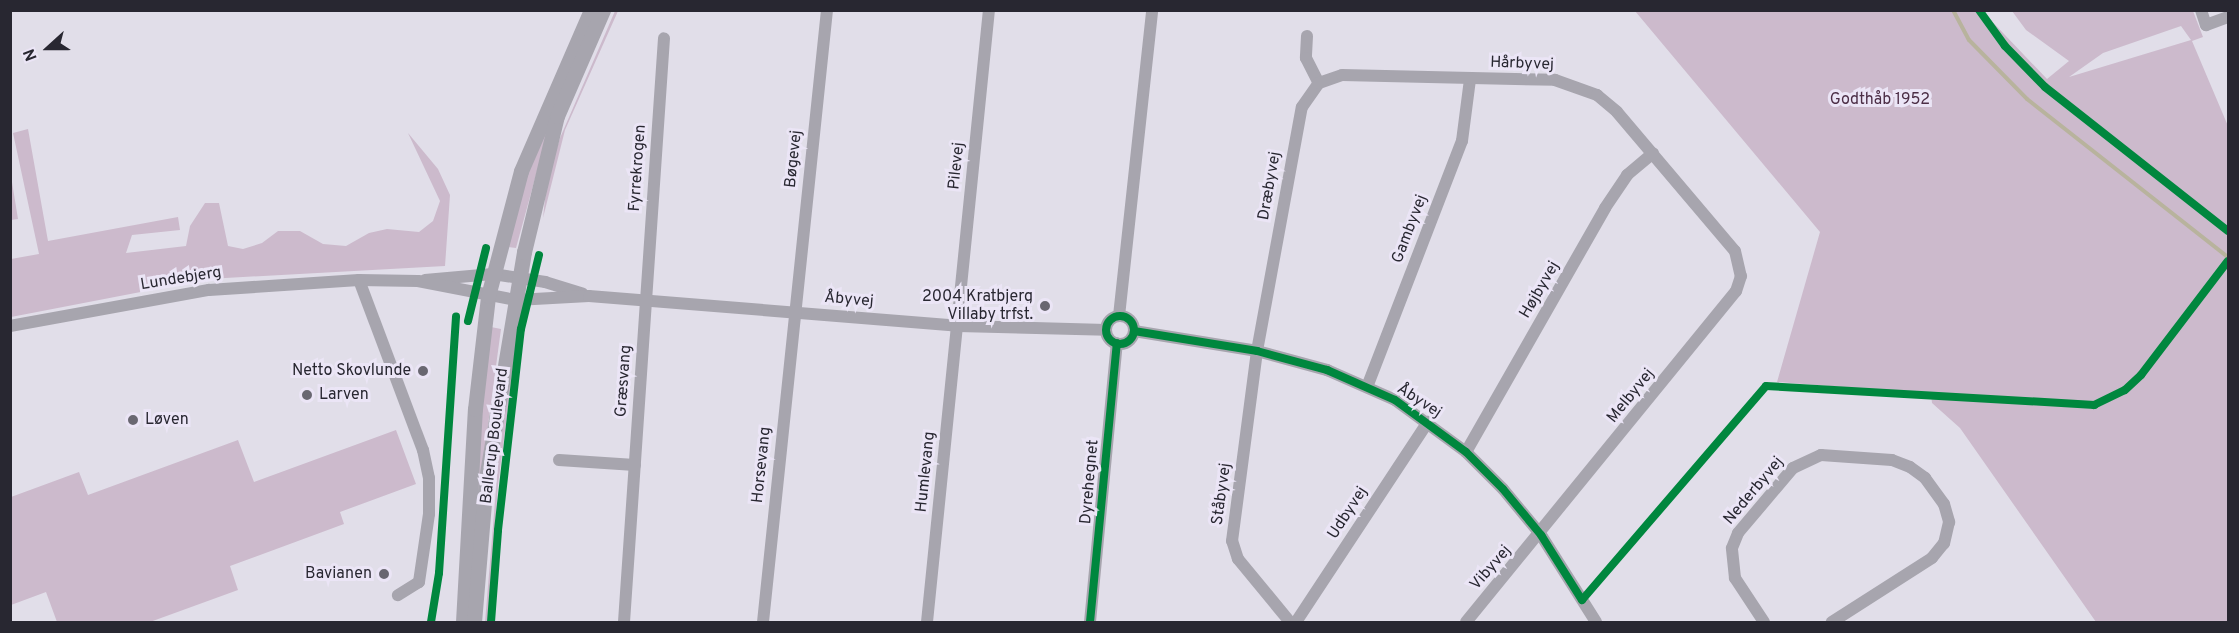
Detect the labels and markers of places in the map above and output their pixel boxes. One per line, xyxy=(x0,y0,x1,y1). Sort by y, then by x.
place label: 2004 Kratbjerg Villaby trfst. xyxy=(922,287,1033,325)
marker: 2004 Kratbjerg Villaby trfst. xyxy=(1038,299,1052,313)
place label: Netto Skovlunde xyxy=(292,361,411,381)
marker: Netto Skovlunde xyxy=(416,364,430,378)
place label: Larven xyxy=(319,385,369,405)
marker: Larven xyxy=(300,388,314,402)
place label: Løven xyxy=(145,410,189,430)
marker: Løven xyxy=(126,413,140,427)
place label: Bavianen xyxy=(305,564,372,584)
marker: Bavianen xyxy=(377,567,391,581)

